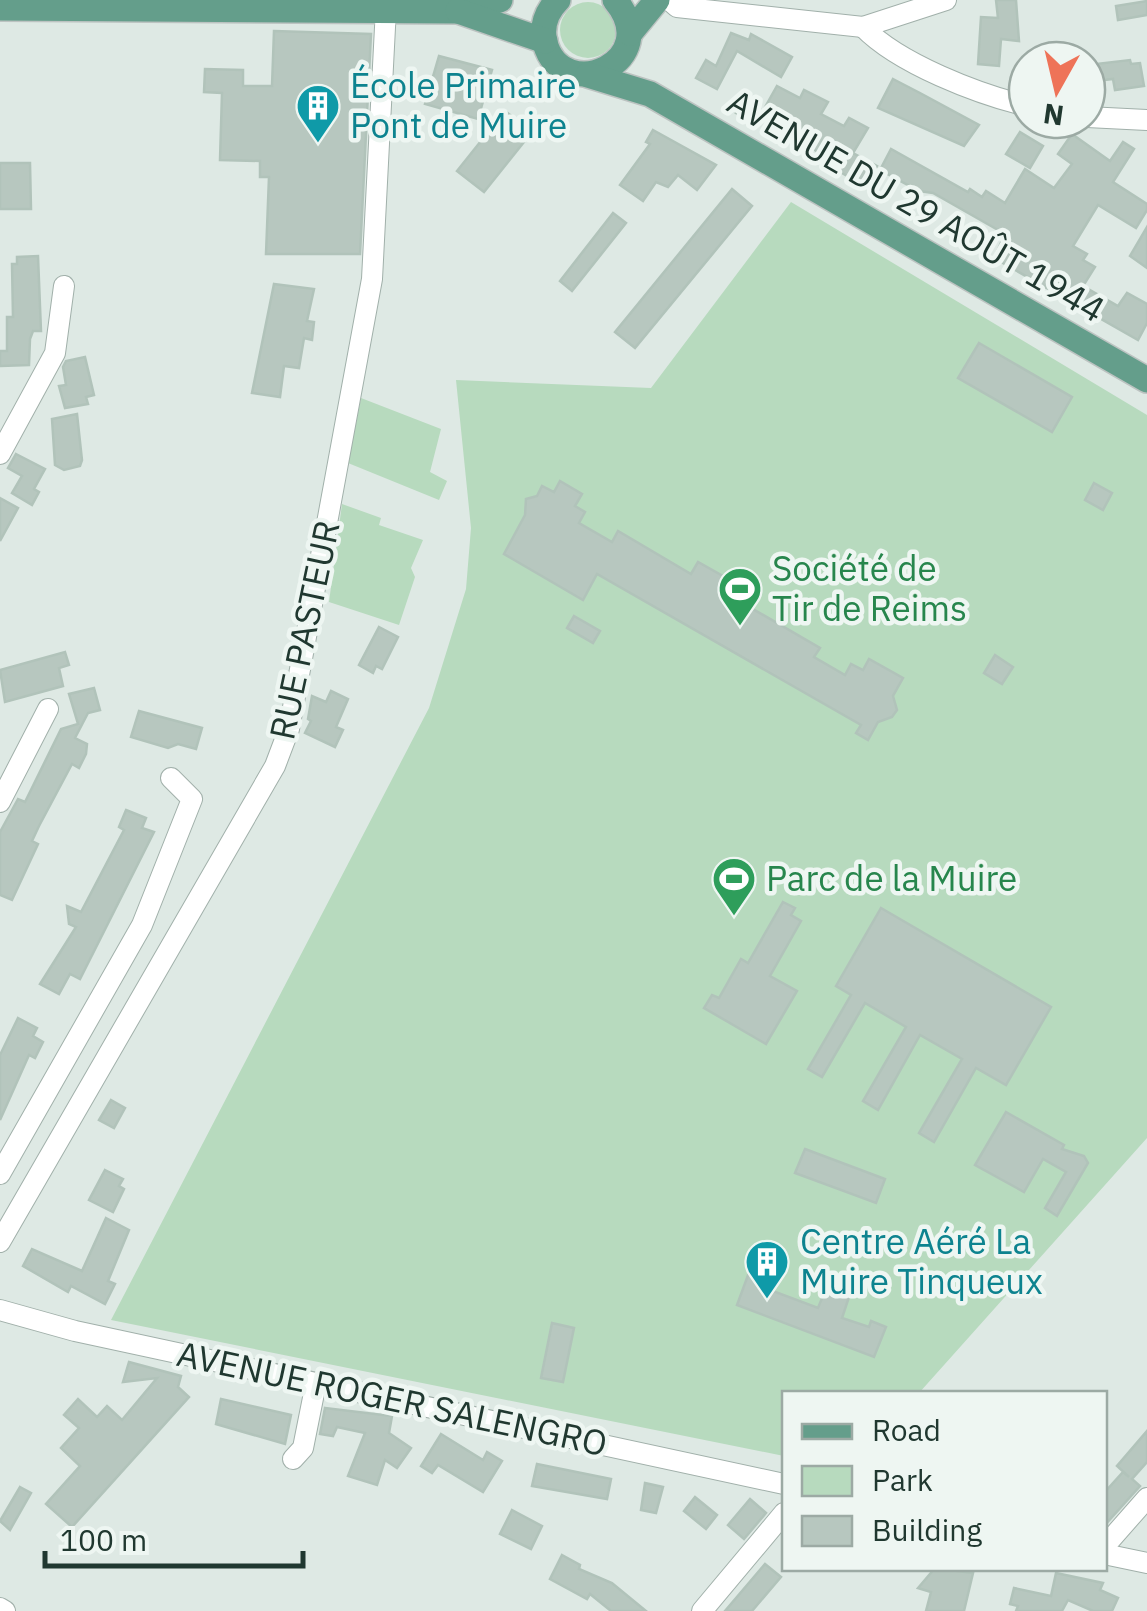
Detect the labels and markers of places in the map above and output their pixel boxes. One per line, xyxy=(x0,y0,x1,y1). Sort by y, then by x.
place label: École Primaire Pont de Muire xyxy=(350,62,576,148)
building icon: École Primaire Pont de Muire xyxy=(295,83,341,144)
place label: Société de Tir de Reims xyxy=(772,545,967,631)
sports icon: Société de Tir de Reims xyxy=(717,566,763,627)
place label: Parc de la Muire xyxy=(766,855,1017,901)
sports icon: Parc de la Muire xyxy=(711,856,757,917)
place label: Centre Aéré La Muire Tinqueux xyxy=(800,1218,1043,1304)
building icon: Centre Aéré La Muire Tinqueux xyxy=(744,1239,790,1300)

